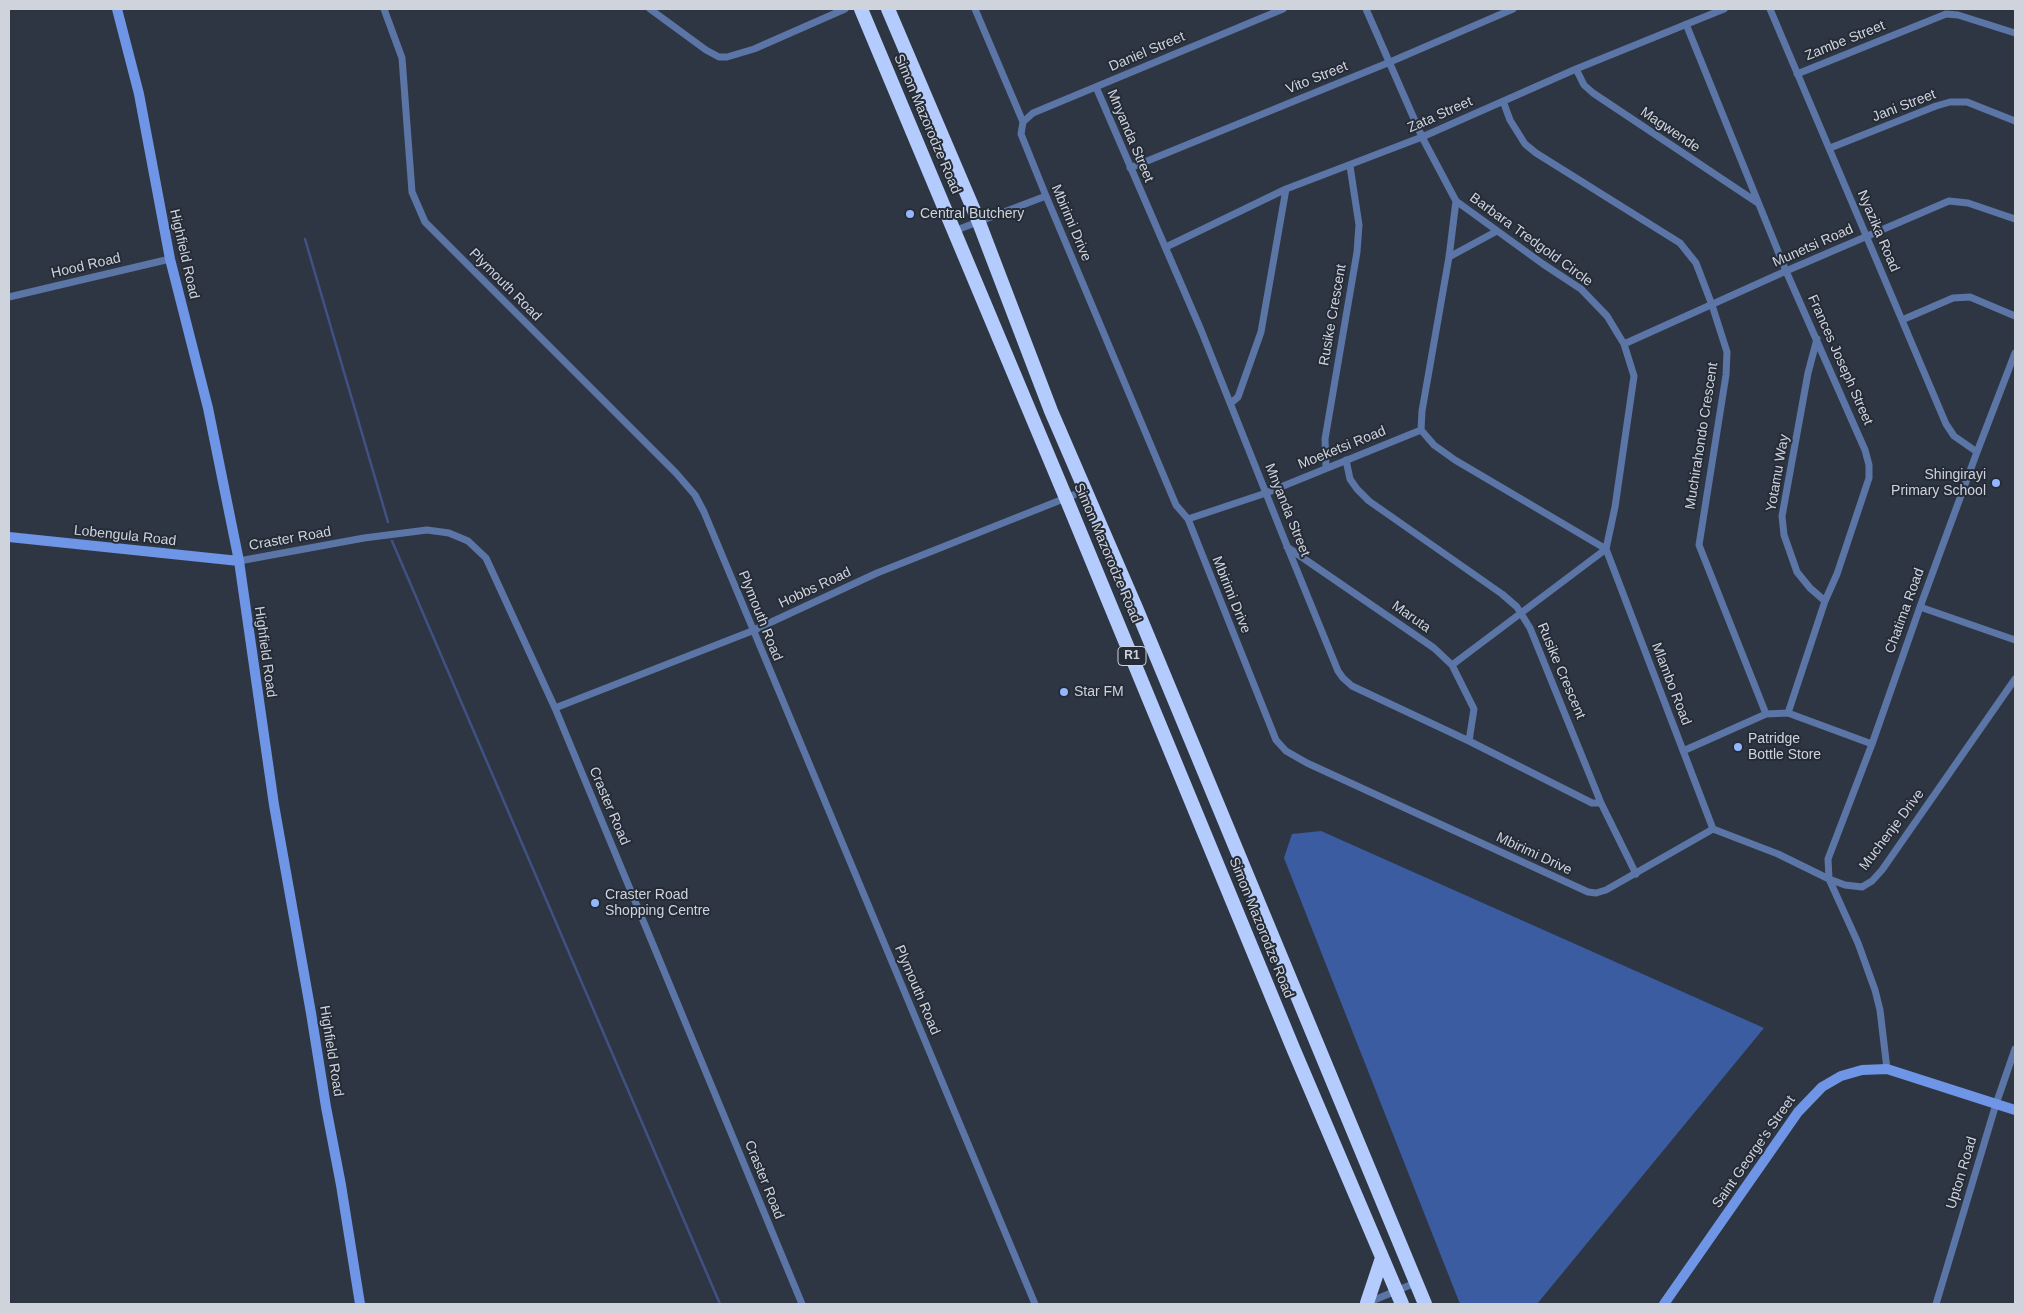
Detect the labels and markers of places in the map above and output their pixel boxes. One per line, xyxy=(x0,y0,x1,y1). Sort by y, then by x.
place label: Central Butchery xyxy=(920,206,1024,222)
marker: Central Butchery xyxy=(904,208,916,220)
place label: Shingirayi Primary School xyxy=(1891,467,1986,500)
marker: Shingirayi Primary School xyxy=(1990,477,2002,489)
place label: Star FM xyxy=(1074,684,1124,700)
marker: Star FM xyxy=(1058,686,1070,698)
place label: Patridge Bottle Store xyxy=(1748,731,1821,764)
marker: Patridge Bottle Store xyxy=(1732,741,1744,753)
place label: Craster Road Shopping Centre xyxy=(605,887,710,920)
marker: Craster Road Shopping Centre xyxy=(589,897,601,909)

